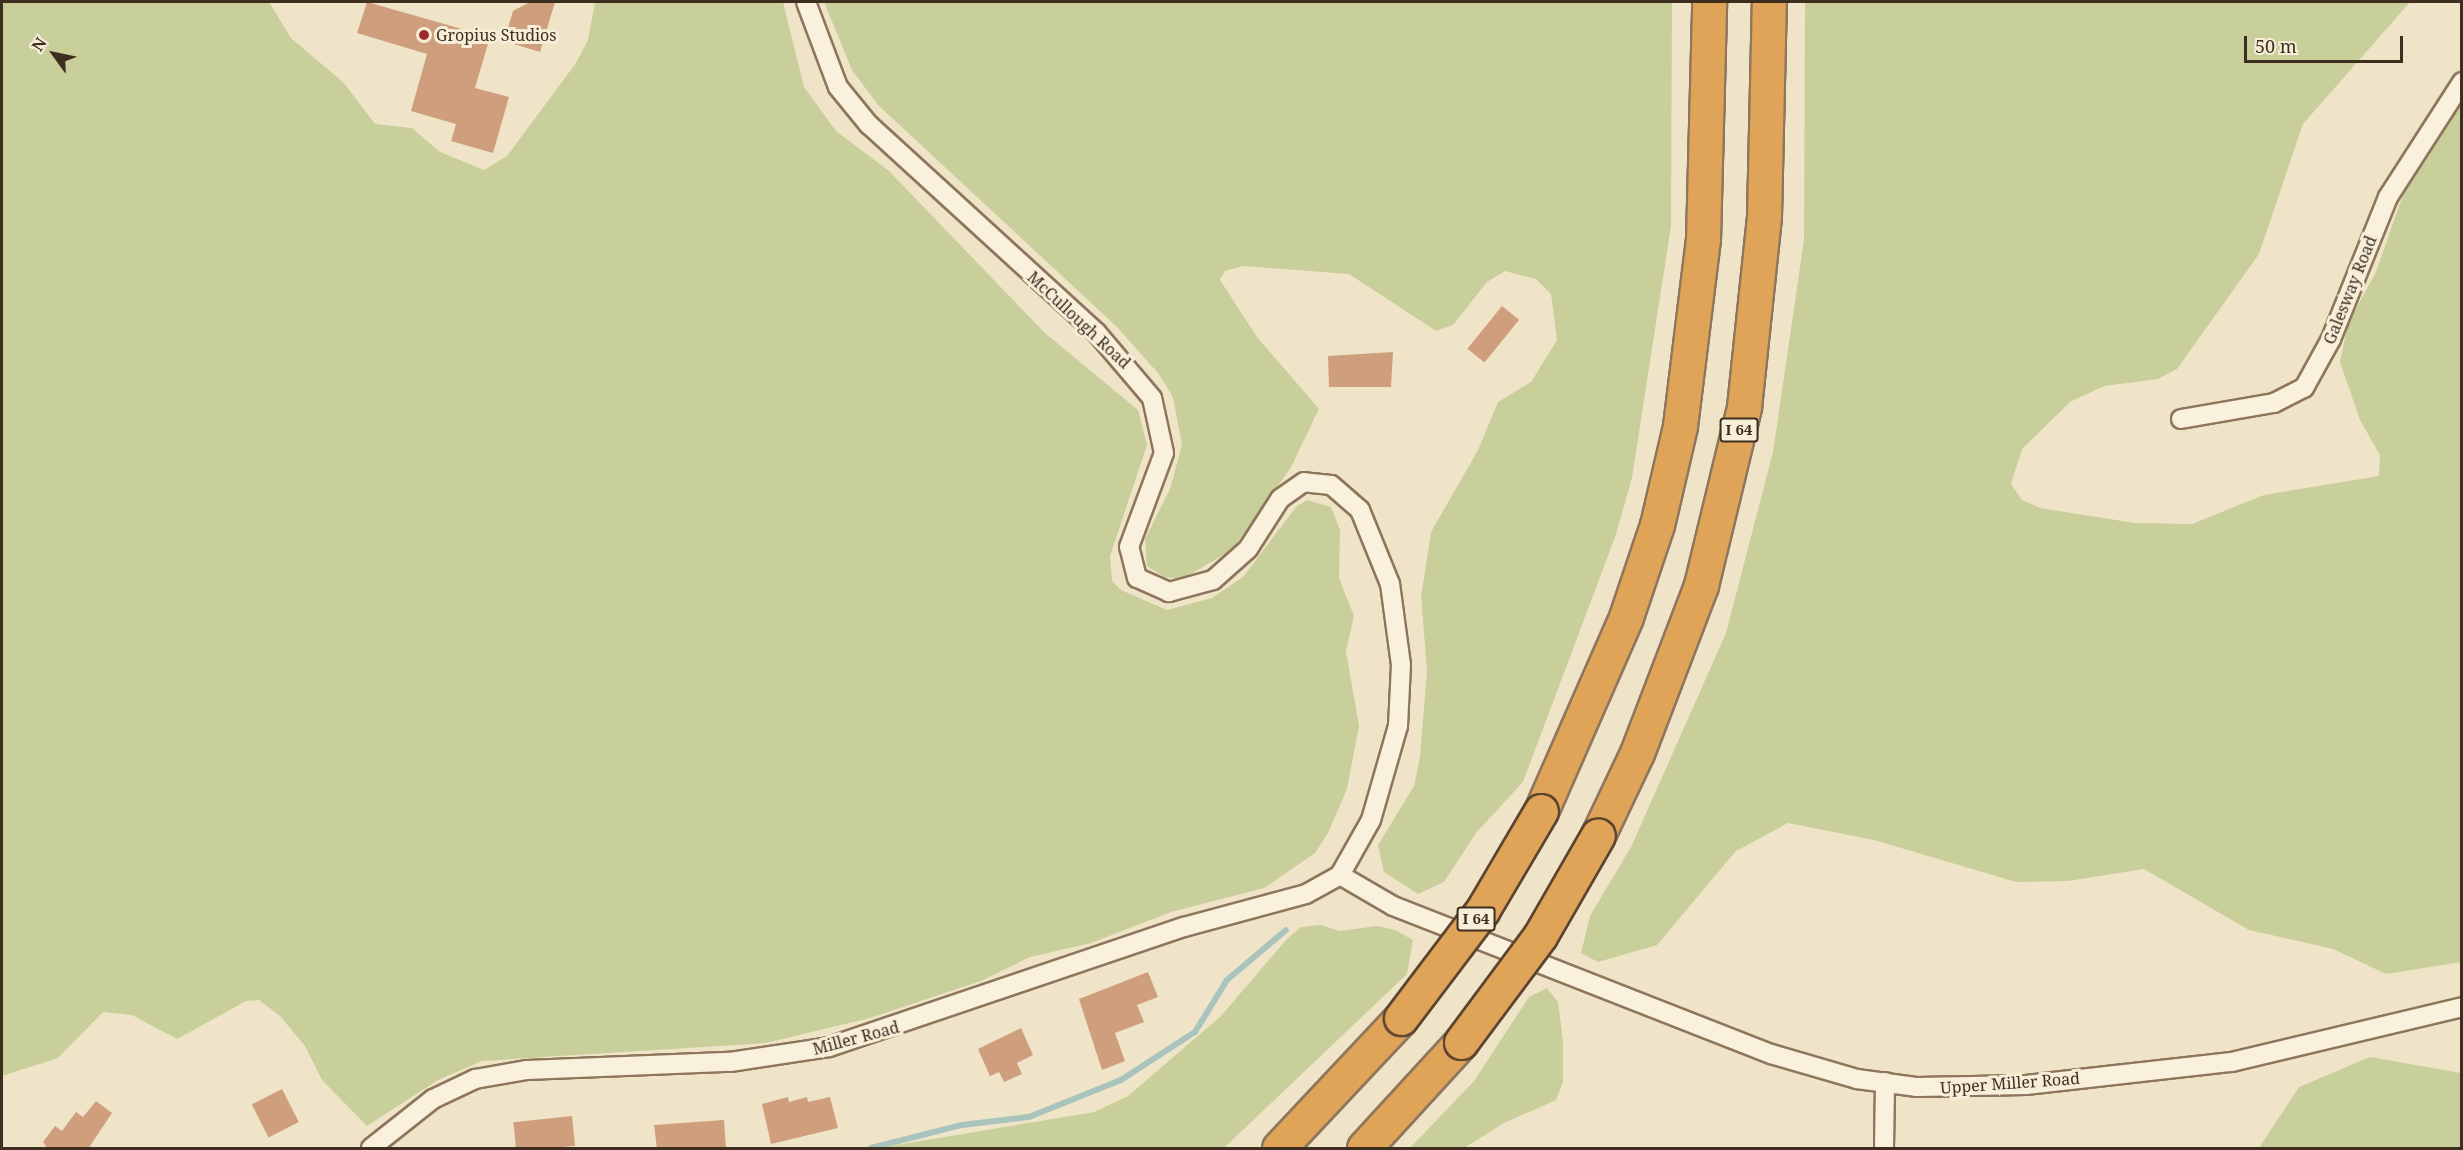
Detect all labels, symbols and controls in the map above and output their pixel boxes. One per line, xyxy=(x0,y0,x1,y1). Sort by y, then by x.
north arrow xyxy=(24,24,84,84)
scale bar xyxy=(2247,24,2406,62)
place label: Gropius Studios xyxy=(436,25,557,45)
marker: Gropius Studios xyxy=(417,28,431,42)
text: N xyxy=(26,33,52,55)
text: 50 m xyxy=(2255,34,2297,58)
street label: Galesway Road xyxy=(2319,233,2381,347)
street label: McCullough Road xyxy=(1024,267,1134,373)
road number: I 64 xyxy=(1720,418,1758,442)
road number: I 64 xyxy=(1456,907,1496,931)
street label: Miller Road xyxy=(811,1017,901,1059)
street label: Upper Miller Road xyxy=(1939,1069,2081,1097)

